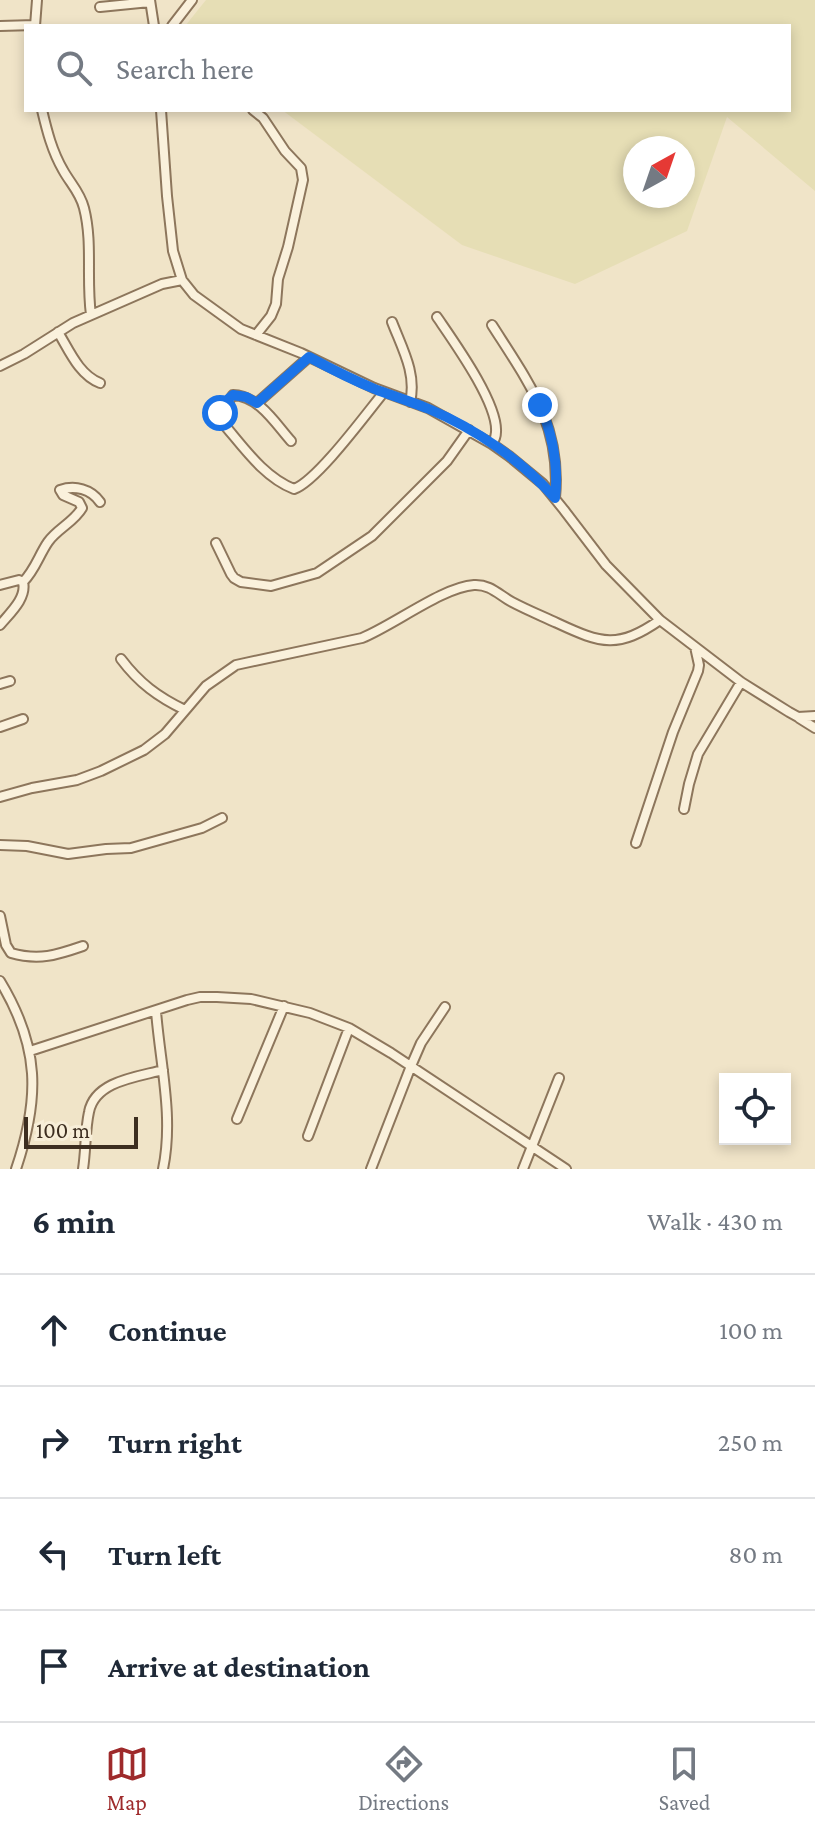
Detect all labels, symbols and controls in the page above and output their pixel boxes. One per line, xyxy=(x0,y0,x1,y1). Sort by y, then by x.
search box xyxy=(24,24,791,112)
icon: search xyxy=(52,46,96,90)
text: Search here xyxy=(116,52,254,85)
north arrow xyxy=(623,136,695,208)
route end xyxy=(522,387,558,423)
route start xyxy=(202,395,238,431)
map controls xyxy=(719,1073,791,1145)
button: locate xyxy=(719,1073,791,1145)
scale bar xyxy=(24,1113,138,1149)
text: 100 m xyxy=(36,1118,90,1143)
text: 6 min xyxy=(32,1203,115,1240)
text: Walk · 430 m xyxy=(647,1207,783,1236)
icon: ahead xyxy=(32,1308,76,1352)
text: Continue xyxy=(108,1314,227,1347)
text: 100 m xyxy=(719,1316,783,1345)
icon: right xyxy=(32,1420,76,1464)
text: Turn right xyxy=(108,1426,242,1459)
text: 250 m xyxy=(718,1428,783,1457)
icon: left xyxy=(32,1532,76,1576)
text: Turn left xyxy=(108,1538,221,1571)
text: 80 m xyxy=(729,1540,783,1569)
icon: arrive xyxy=(32,1644,76,1688)
text: Arrive at destination xyxy=(108,1650,370,1683)
tab: Map xyxy=(105,1742,149,1815)
tab: Directions xyxy=(358,1742,449,1815)
tab: Saved xyxy=(659,1742,710,1815)

